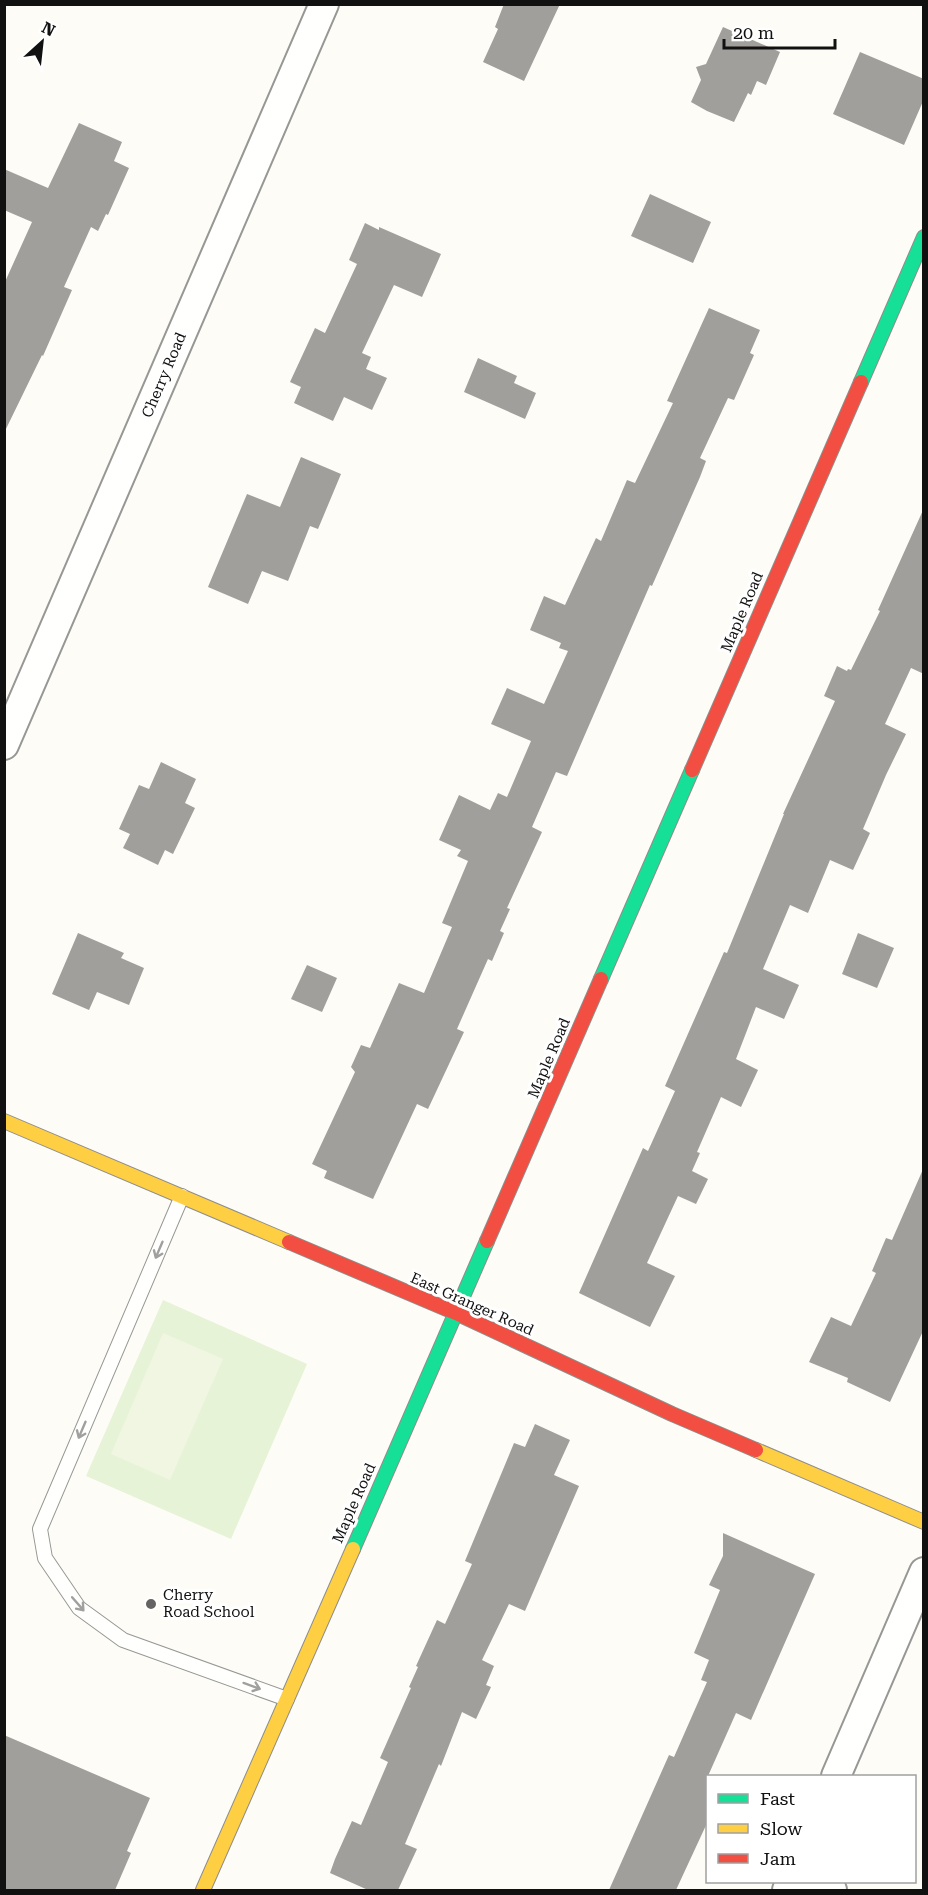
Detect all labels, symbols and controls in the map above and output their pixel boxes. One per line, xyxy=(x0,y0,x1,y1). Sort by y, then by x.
north arrow xyxy=(12,12,72,72)
scale bar xyxy=(724,12,835,50)
text: N xyxy=(39,18,58,40)
text: 20 m xyxy=(733,22,774,43)
street label: Cherry Road xyxy=(138,329,190,420)
street label: Maple Road xyxy=(717,569,767,655)
street label: Maple Road xyxy=(524,1015,574,1101)
one-way arrow xyxy=(153,1240,164,1259)
street label: East Granger Road xyxy=(408,1269,537,1339)
one-way arrow xyxy=(76,1420,87,1438)
street label: Maple Road xyxy=(328,1460,380,1546)
place label: Cherry Road School xyxy=(163,1586,255,1621)
one-way arrow xyxy=(71,1597,85,1612)
marker: Cherry Road School xyxy=(144,1597,158,1611)
one-way arrow xyxy=(243,1682,261,1693)
legend xyxy=(706,1775,916,1883)
text: Fast xyxy=(760,1788,795,1809)
text: Slow xyxy=(760,1818,802,1839)
text: Jam xyxy=(760,1848,796,1869)

